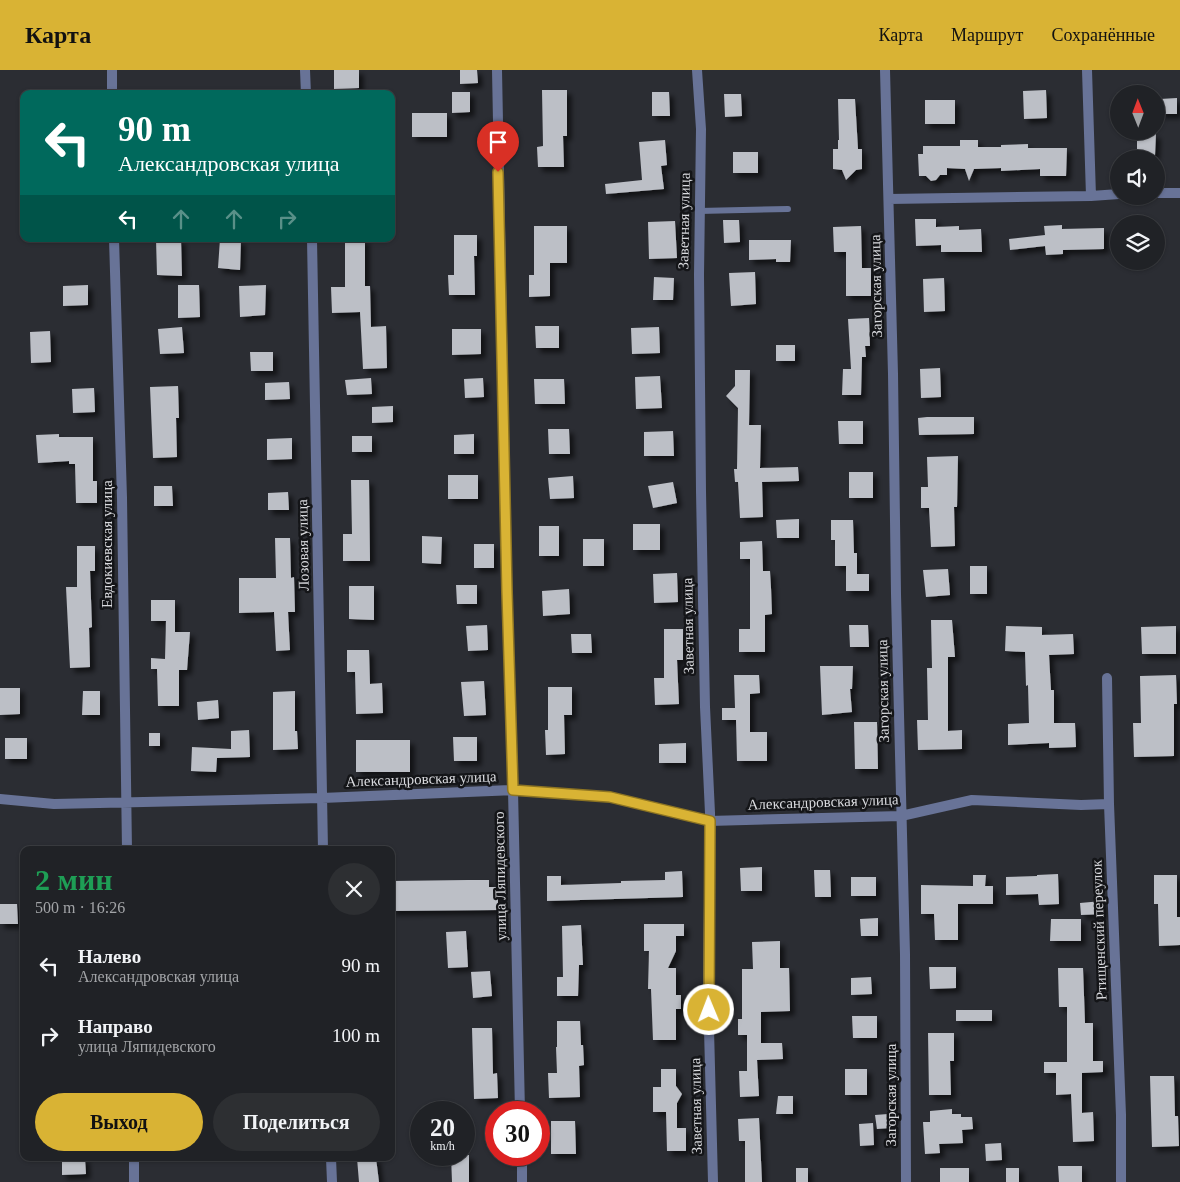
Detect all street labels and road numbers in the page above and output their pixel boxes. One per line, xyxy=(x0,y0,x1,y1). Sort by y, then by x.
street label: Заветная улица xyxy=(675,172,693,270)
street label: Загорская улица xyxy=(867,234,885,338)
street label: Евдокиевская улица xyxy=(99,480,115,608)
street label: Лозовая улица xyxy=(294,499,312,591)
street label: Заветная улица xyxy=(679,577,697,675)
street label: Загорская улица xyxy=(874,639,892,743)
street label: Александровская улица xyxy=(345,768,497,790)
street label: Александровская улица xyxy=(747,791,899,813)
street label: улица Ляпидевского xyxy=(491,811,509,941)
street label: Ртищенский переулок xyxy=(1089,859,1109,1000)
street label: Загорская улица xyxy=(883,1043,899,1147)
street label: Заветная улица xyxy=(687,1057,705,1155)

